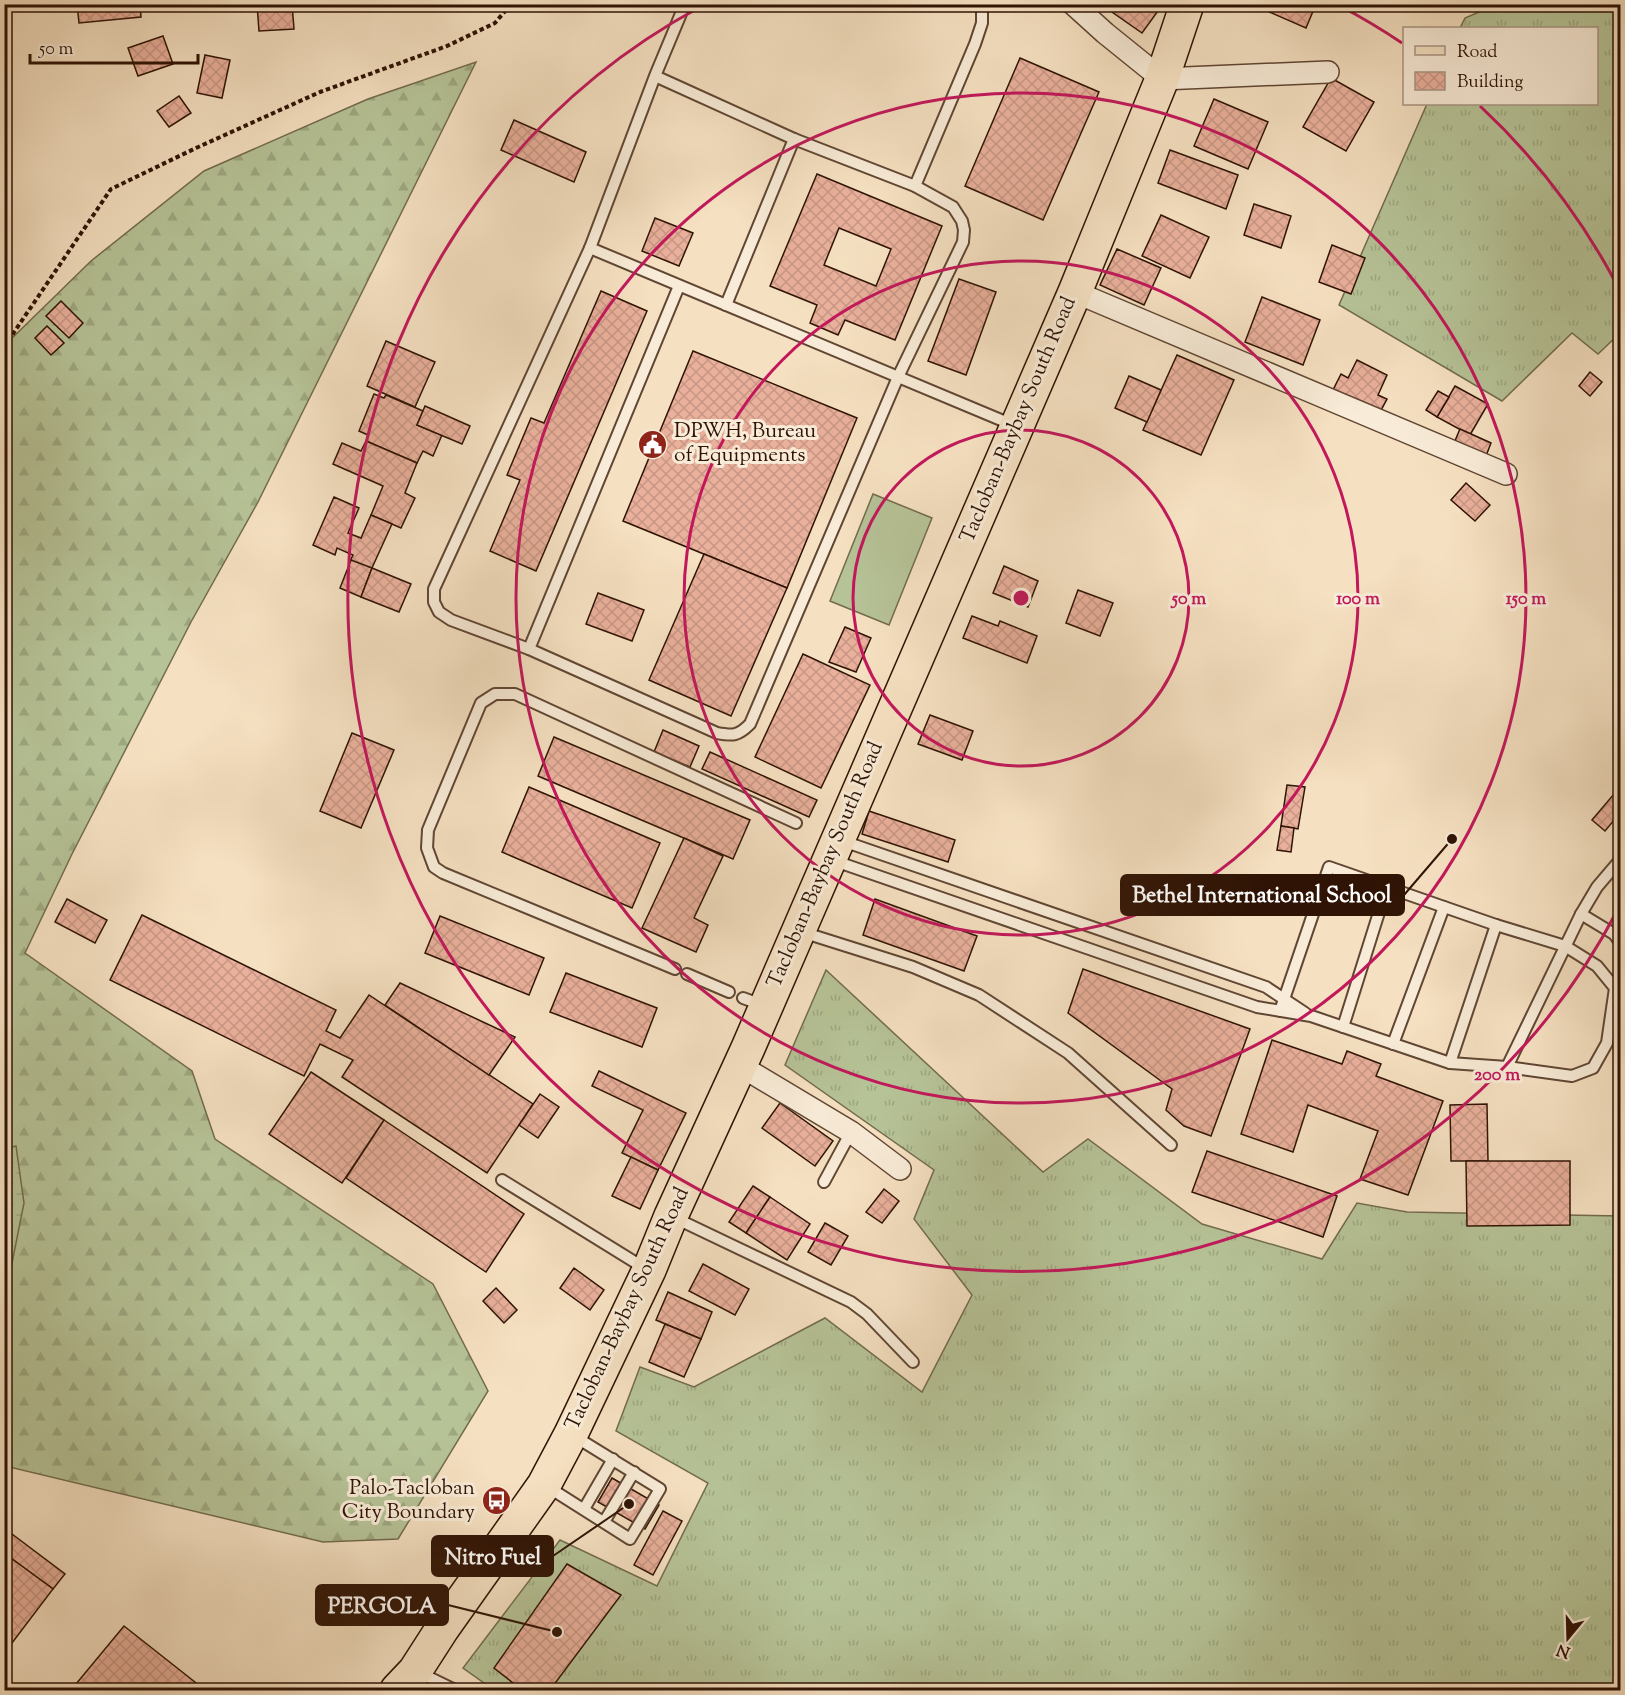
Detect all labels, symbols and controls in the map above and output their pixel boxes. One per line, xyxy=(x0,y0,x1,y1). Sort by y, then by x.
scale bar xyxy=(30,27,198,65)
legend xyxy=(1403,27,1598,105)
text: 50 m xyxy=(38,37,74,63)
text: Road xyxy=(1457,40,1497,66)
text: Building xyxy=(1457,70,1523,96)
street label: Tacloban-Baybay South Road xyxy=(953,292,1085,548)
place label: DPWH, Bureau of Equipments xyxy=(674,417,816,471)
public building icon: DPWH, Bureau of Equipments xyxy=(637,428,669,460)
text: 50 m xyxy=(1170,587,1206,613)
text: 100 m xyxy=(1336,587,1380,613)
text: 150 m xyxy=(1506,587,1546,613)
centre of rings xyxy=(1011,588,1031,608)
street label: Tacloban-Baybay South Road xyxy=(760,737,892,993)
callout: Bethel International School xyxy=(1121,875,1404,915)
text: Bethel International School xyxy=(1132,881,1393,913)
text: 200 m xyxy=(1474,1063,1520,1089)
street label: Tacloban-Baybay South Road xyxy=(558,1182,698,1435)
place label: Palo-Tacloban City Boundary xyxy=(342,1474,476,1528)
bus stop icon: Palo-Tacloban City Boundary xyxy=(480,1485,512,1517)
callout: Nitro Fuel xyxy=(432,1536,553,1576)
text: Nitro Fuel xyxy=(445,1543,542,1575)
callout: PERGOLA xyxy=(316,1585,448,1625)
text: PERGOLA xyxy=(328,1592,437,1624)
north arrow xyxy=(1538,1608,1598,1668)
text: N xyxy=(1554,1637,1574,1663)

